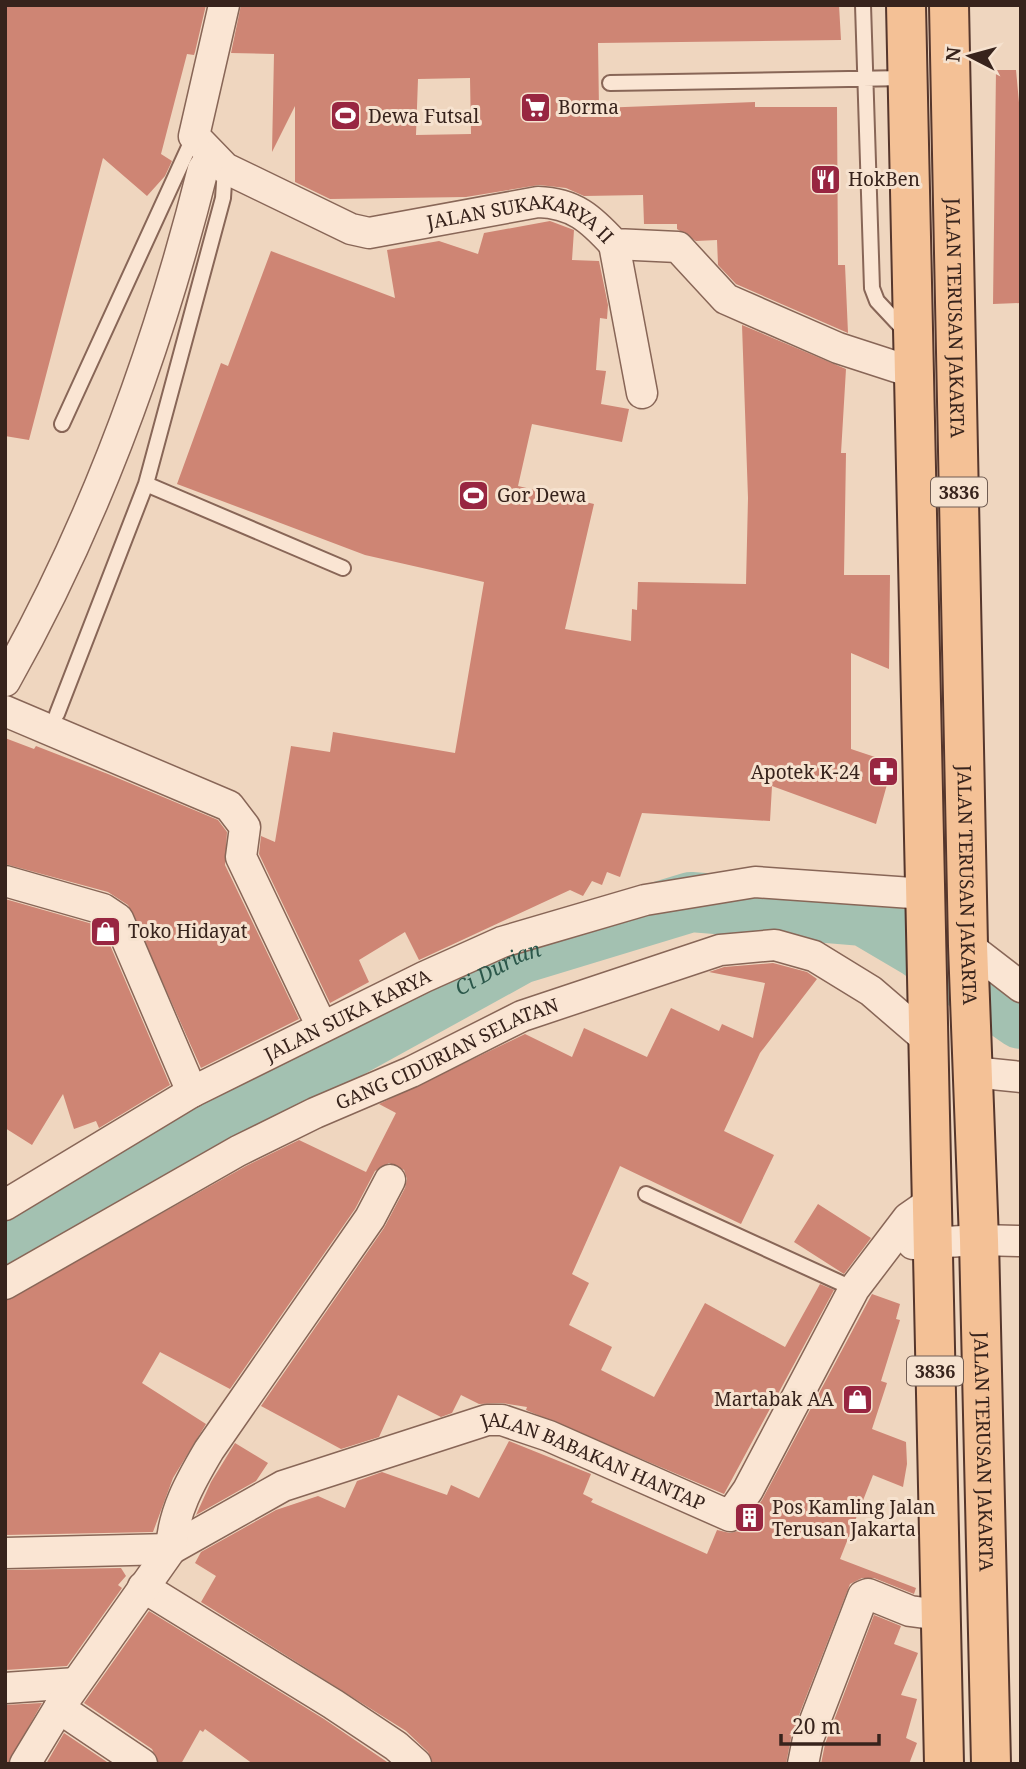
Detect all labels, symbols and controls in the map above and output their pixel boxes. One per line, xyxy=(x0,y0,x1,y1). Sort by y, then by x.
north arrow xyxy=(935,21,1005,91)
text: N xyxy=(939,45,967,63)
supermarket icon: Borma xyxy=(518,90,552,124)
place label: Borma xyxy=(558,94,619,120)
sports icon: Dewa Futsal xyxy=(328,99,362,133)
place label: Dewa Futsal xyxy=(368,103,479,129)
restaurant icon: HokBen xyxy=(808,162,842,196)
place label: HokBen xyxy=(848,166,920,192)
street label: JALAN SUKAKARYA II xyxy=(424,189,620,249)
street label: JALAN TERUSAN JAKARTA xyxy=(940,197,971,439)
sports icon: Gor Dewa xyxy=(457,478,491,512)
road number: 3836 xyxy=(931,478,987,506)
place label: Gor Dewa xyxy=(497,482,586,508)
pharmacy icon: Apotek K-24 xyxy=(866,755,900,789)
place label: Apotek K-24 xyxy=(751,759,860,785)
street label: JALAN TERUSAN JAKARTA xyxy=(951,764,983,1006)
shop icon: Toko Hidayat xyxy=(88,914,122,948)
place label: Toko Hidayat xyxy=(128,918,248,944)
water label: Ci Durian xyxy=(449,934,544,1002)
street label: JALAN SUKA KARYA xyxy=(259,962,436,1068)
street label: GANG CIDURIAN SELATAN xyxy=(331,992,562,1116)
street label: JALAN TERUSAN JAKARTA xyxy=(968,1330,1000,1572)
road number: 3836 xyxy=(907,1356,963,1386)
shop icon: Martabak AA xyxy=(840,1382,874,1416)
place label: Martabak AA xyxy=(714,1386,835,1412)
street label: JALAN BABAKAN HANTAP xyxy=(476,1407,709,1516)
place label: Pos Kamling Jalan Terusan Jakarta xyxy=(772,1494,936,1542)
building icon: Pos Kamling Jalan Terusan Jakarta xyxy=(732,1501,766,1535)
scale bar xyxy=(781,1702,879,1746)
text: 20 m xyxy=(792,1712,841,1740)

